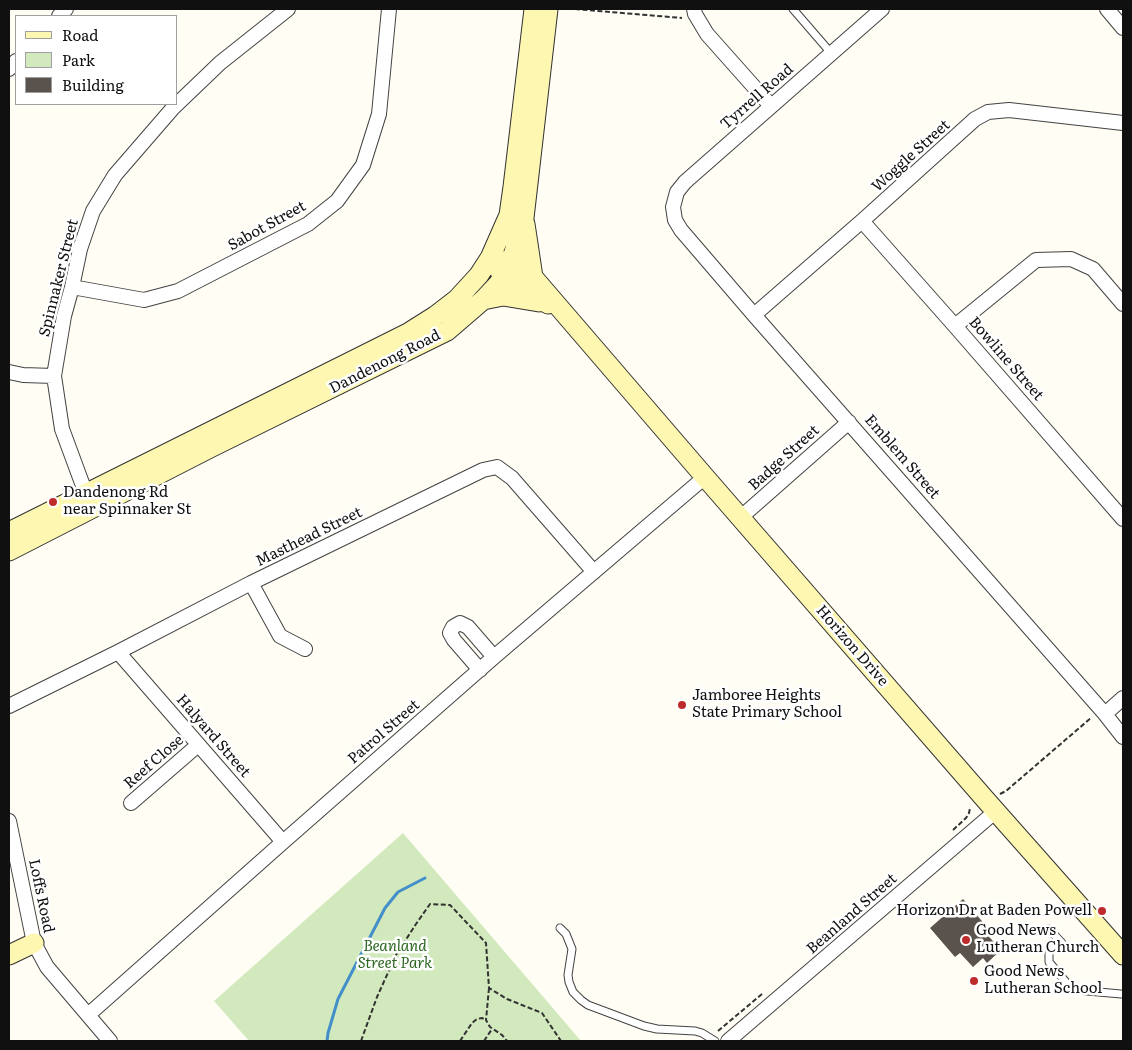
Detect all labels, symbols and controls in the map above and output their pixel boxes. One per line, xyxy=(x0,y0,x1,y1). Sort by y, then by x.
legend xyxy=(15,15,178,105)
text: Road xyxy=(62,23,98,46)
text: Park xyxy=(62,48,95,71)
street label: Tyrrell Road xyxy=(717,60,797,134)
text: Building xyxy=(62,73,124,96)
street label: Woggle Street xyxy=(868,116,954,196)
street label: Sabot Street xyxy=(225,197,309,255)
street label: Spinnaker Street xyxy=(36,217,82,339)
street label: Bowline Street xyxy=(965,314,1047,404)
street label: Dandenong Road xyxy=(327,326,443,398)
street label: Emblem Street xyxy=(861,411,943,503)
street label: Badge Street xyxy=(745,422,823,494)
place label: Dandenong Rd near Spinnaker St xyxy=(63,484,191,519)
marker: Dandenong Rd near Spinnaker St xyxy=(47,496,59,508)
street label: Masthead Street xyxy=(253,503,365,571)
street label: Horizon Drive xyxy=(812,602,892,690)
place label: Jamboree Heights State Primary School xyxy=(692,687,842,722)
street label: Halyard Street xyxy=(172,691,254,781)
street label: Patrol Street xyxy=(345,696,423,768)
marker: Jamboree Heights State Primary School xyxy=(676,699,688,711)
street label: Reef Close xyxy=(120,731,188,793)
street label: Loffs Road xyxy=(24,857,58,935)
street label: Beanland Street xyxy=(803,870,901,958)
place label: Horizon Dr at Baden Powell xyxy=(896,902,1092,920)
marker: Horizon Dr at Baden Powell xyxy=(1096,905,1108,917)
place label: Good News Lutheran Church xyxy=(976,922,1099,957)
marker: Good News Lutheran Church xyxy=(960,934,972,946)
park label: Beanland Street Park xyxy=(358,938,432,973)
place label: Good News Lutheran School xyxy=(984,963,1102,998)
marker: Good News Lutheran School xyxy=(968,975,980,987)

